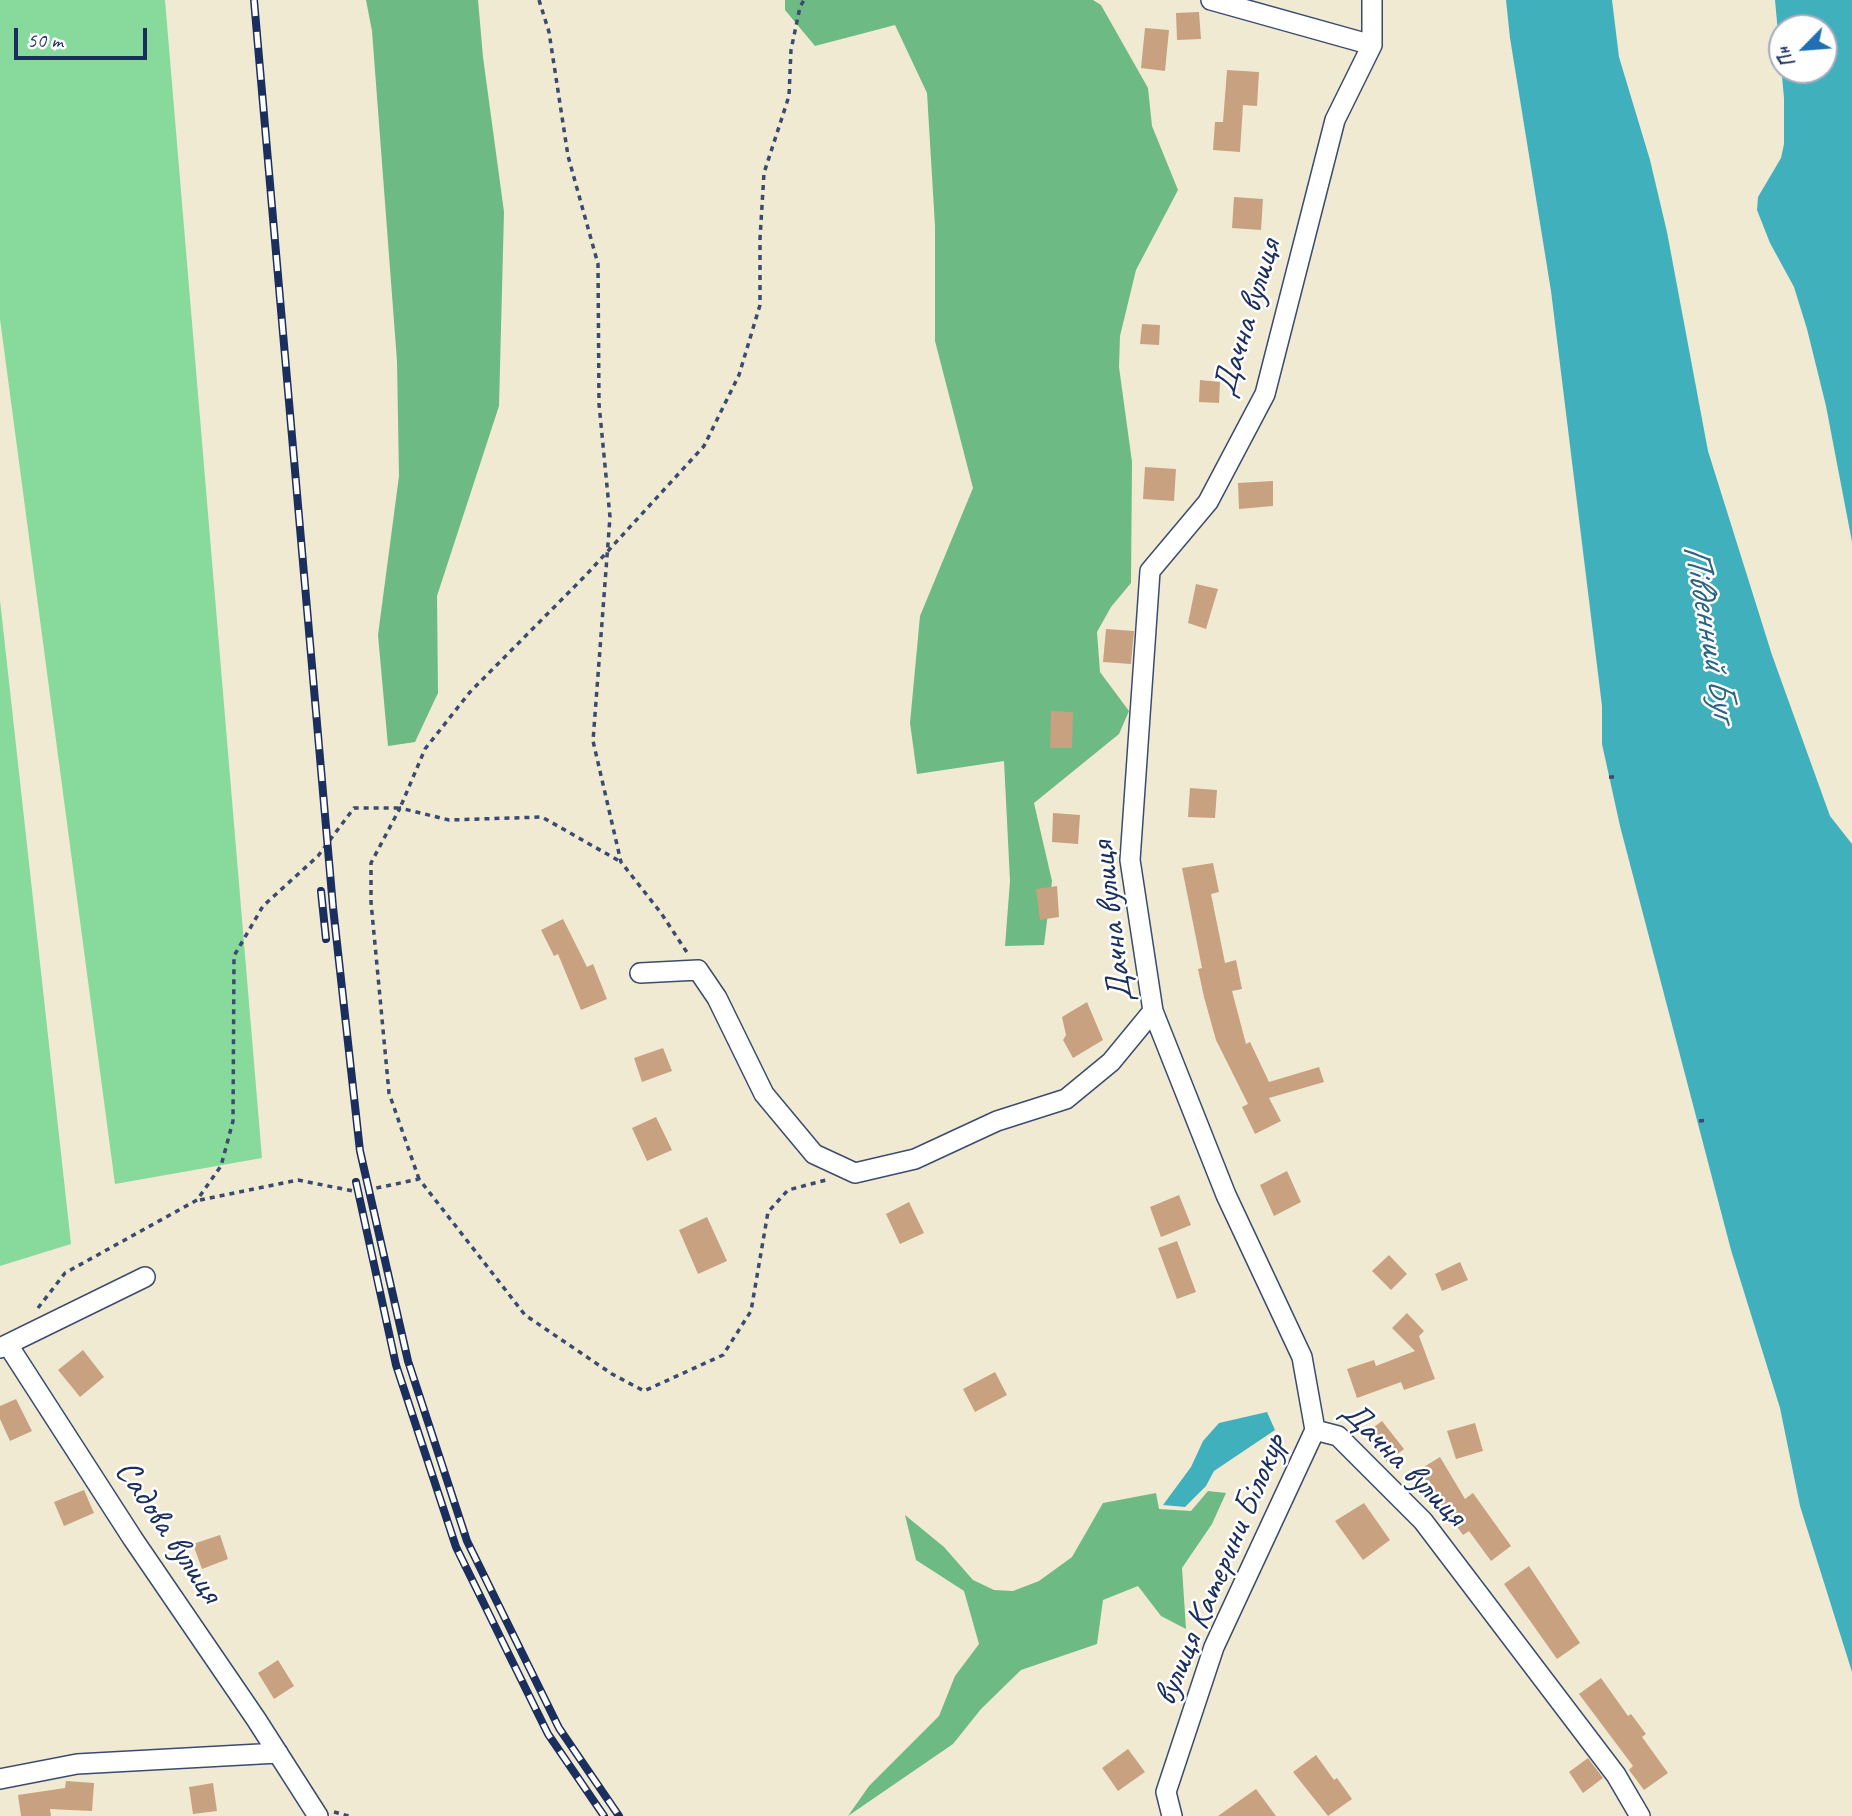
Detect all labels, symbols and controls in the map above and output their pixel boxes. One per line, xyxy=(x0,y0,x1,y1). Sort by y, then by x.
scale bar xyxy=(18,14,150,58)
north arrow xyxy=(1768,14,1838,84)
text: 50 m xyxy=(27,27,63,53)
text: Пн xyxy=(1771,43,1801,71)
street label: Дачна вулиця xyxy=(1204,234,1292,402)
water label: Південний Буг xyxy=(1672,541,1746,723)
street label: Дачна вулиця xyxy=(1082,839,1144,1005)
street label: Дачна вулиця xyxy=(1331,1392,1475,1536)
street label: вулиця Катерини Білокур xyxy=(1145,1428,1297,1712)
street label: Садова вулиця xyxy=(105,1452,231,1612)

